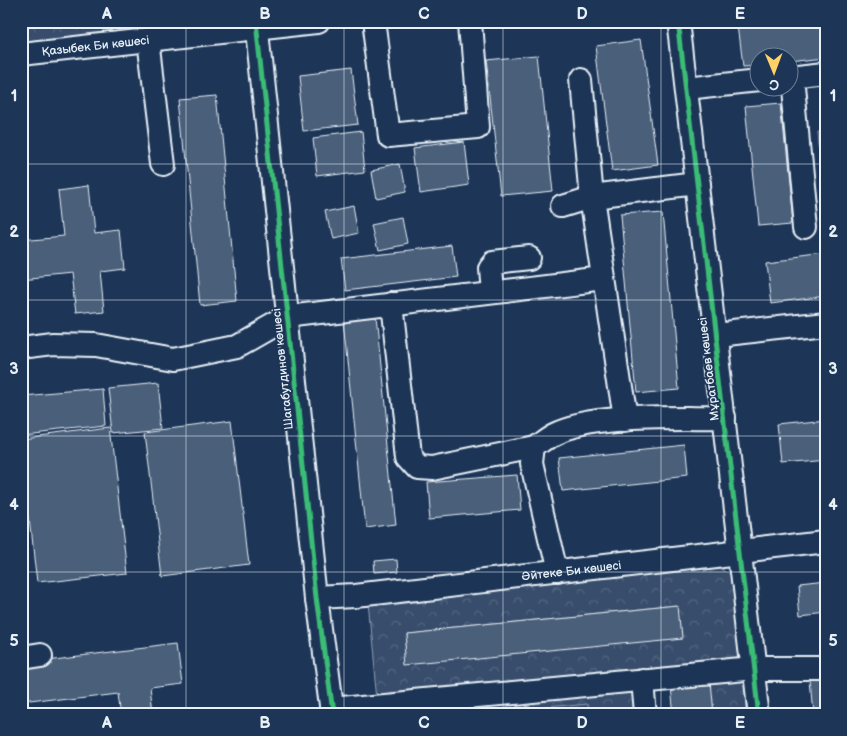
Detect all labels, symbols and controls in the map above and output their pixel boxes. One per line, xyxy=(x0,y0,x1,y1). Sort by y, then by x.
text: A xyxy=(101,5,112,24)
text: B xyxy=(259,5,271,24)
text: C xyxy=(418,5,430,24)
text: D xyxy=(576,5,588,24)
text: E xyxy=(735,5,745,24)
street label: Қазыбек Би көшесі xyxy=(41,32,150,59)
north arrow xyxy=(750,48,800,98)
text: С xyxy=(769,76,779,93)
text: 1 xyxy=(11,87,17,106)
text: 1 xyxy=(830,87,836,106)
text: 2 xyxy=(9,223,19,242)
text: 2 xyxy=(828,223,838,242)
street label: Шагабутдинов көшесі xyxy=(269,307,297,430)
street label: Мұратбаев көшесі xyxy=(695,316,723,422)
text: 3 xyxy=(9,360,19,379)
text: 3 xyxy=(828,360,838,379)
text: 4 xyxy=(9,496,19,515)
text: 4 xyxy=(828,496,838,515)
street label: Әйтеке Би көшесі xyxy=(521,558,622,584)
text: 5 xyxy=(9,632,19,651)
text: 5 xyxy=(828,632,838,651)
text: A xyxy=(101,714,112,733)
text: B xyxy=(259,714,271,733)
text: C xyxy=(418,714,430,733)
text: D xyxy=(576,714,588,733)
text: E xyxy=(735,714,745,733)

